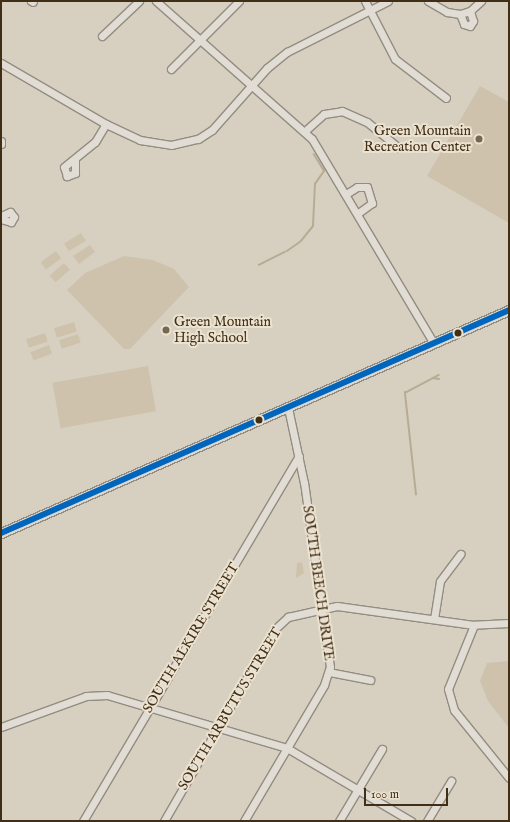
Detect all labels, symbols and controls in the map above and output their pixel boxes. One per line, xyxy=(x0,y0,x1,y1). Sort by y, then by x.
place label: Green Mountain Recreation Center xyxy=(364,123,471,156)
marker: Green Mountain Recreation Center xyxy=(474,134,484,144)
place label: Green Mountain High School xyxy=(174,314,271,346)
marker: Green Mountain High School xyxy=(161,325,171,335)
unlabelled marker xyxy=(453,328,463,338)
unlabelled marker xyxy=(254,415,264,425)
street label: SOUTH BEECH DRIVE xyxy=(299,505,337,661)
street label: SOUTH ALKIRE STREET xyxy=(139,560,243,716)
street label: SOUTH ARBUTUS STREET xyxy=(175,625,285,793)
scale bar xyxy=(366,780,450,806)
text: 100 m xyxy=(371,787,399,802)

